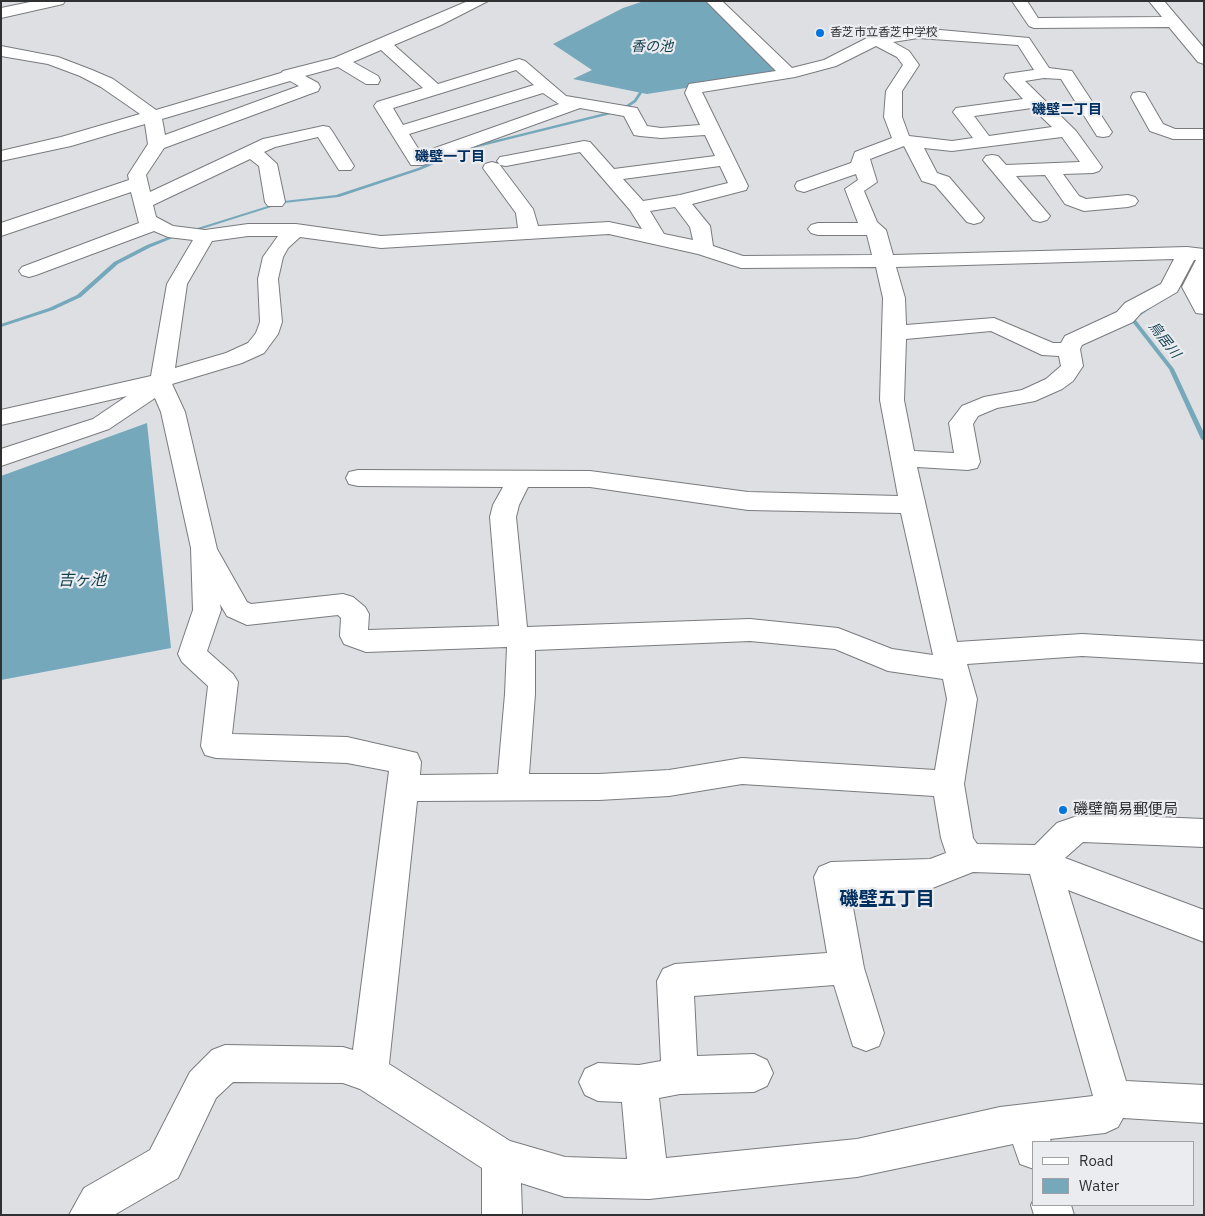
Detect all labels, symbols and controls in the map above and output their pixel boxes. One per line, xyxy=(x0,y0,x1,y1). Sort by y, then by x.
place label: 香芝市立香芝中学校 xyxy=(830,26,938,40)
marker: 香芝市立香芝中学校 xyxy=(814,27,826,39)
water label: 香の池 xyxy=(631,39,673,55)
district label: 磯壁二丁目 xyxy=(1032,102,1102,118)
district label: 磯壁一丁目 xyxy=(415,149,485,165)
water label: 鳥居川 xyxy=(1144,318,1184,362)
water label: 吉ヶ池 xyxy=(58,570,106,590)
place label: 磯壁簡易郵便局 xyxy=(1073,801,1178,819)
marker: 磯壁簡易郵便局 xyxy=(1057,804,1069,816)
district label: 磯壁五丁目 xyxy=(840,889,934,911)
legend xyxy=(1032,1141,1195,1206)
text: Road xyxy=(1079,1151,1114,1170)
text: Water xyxy=(1079,1176,1119,1195)

